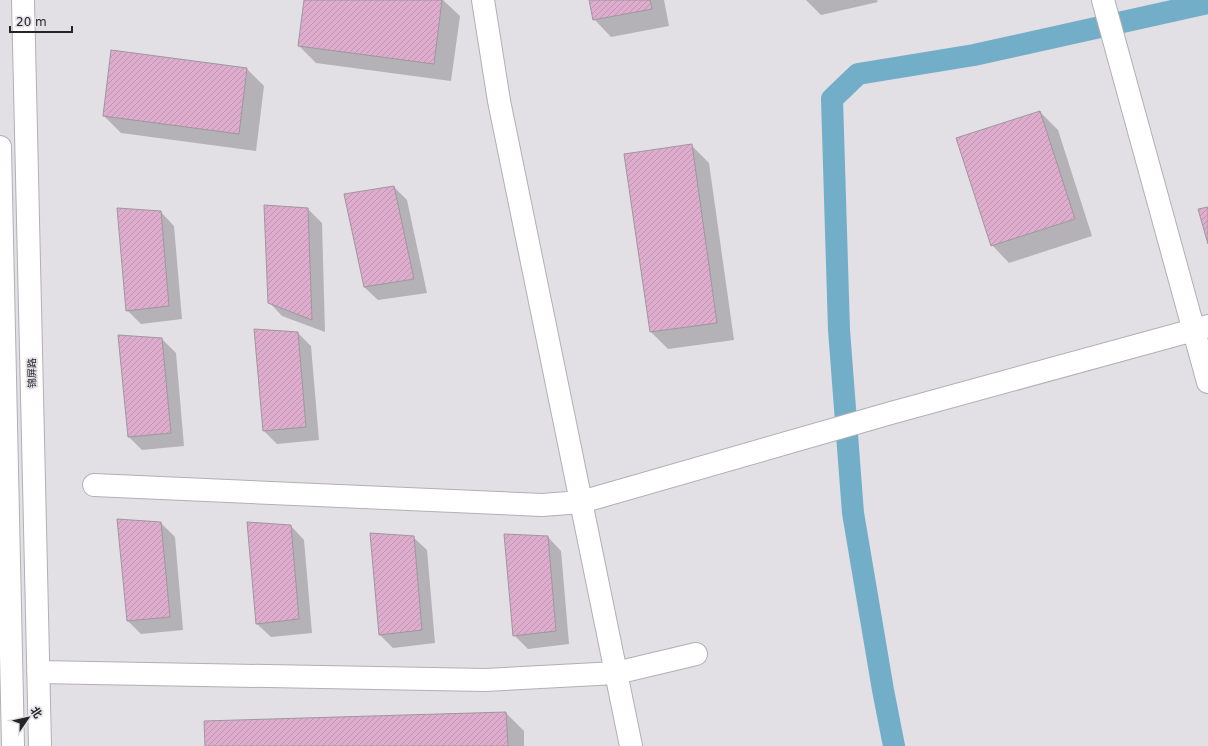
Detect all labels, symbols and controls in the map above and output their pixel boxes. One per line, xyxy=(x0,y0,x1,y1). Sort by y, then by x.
scale bar xyxy=(10,8,72,34)
text: 20 m xyxy=(16,15,47,29)
street label: 锦屏路 xyxy=(26,358,38,388)
north arrow xyxy=(8,698,48,738)
text: 北 xyxy=(27,704,44,721)

